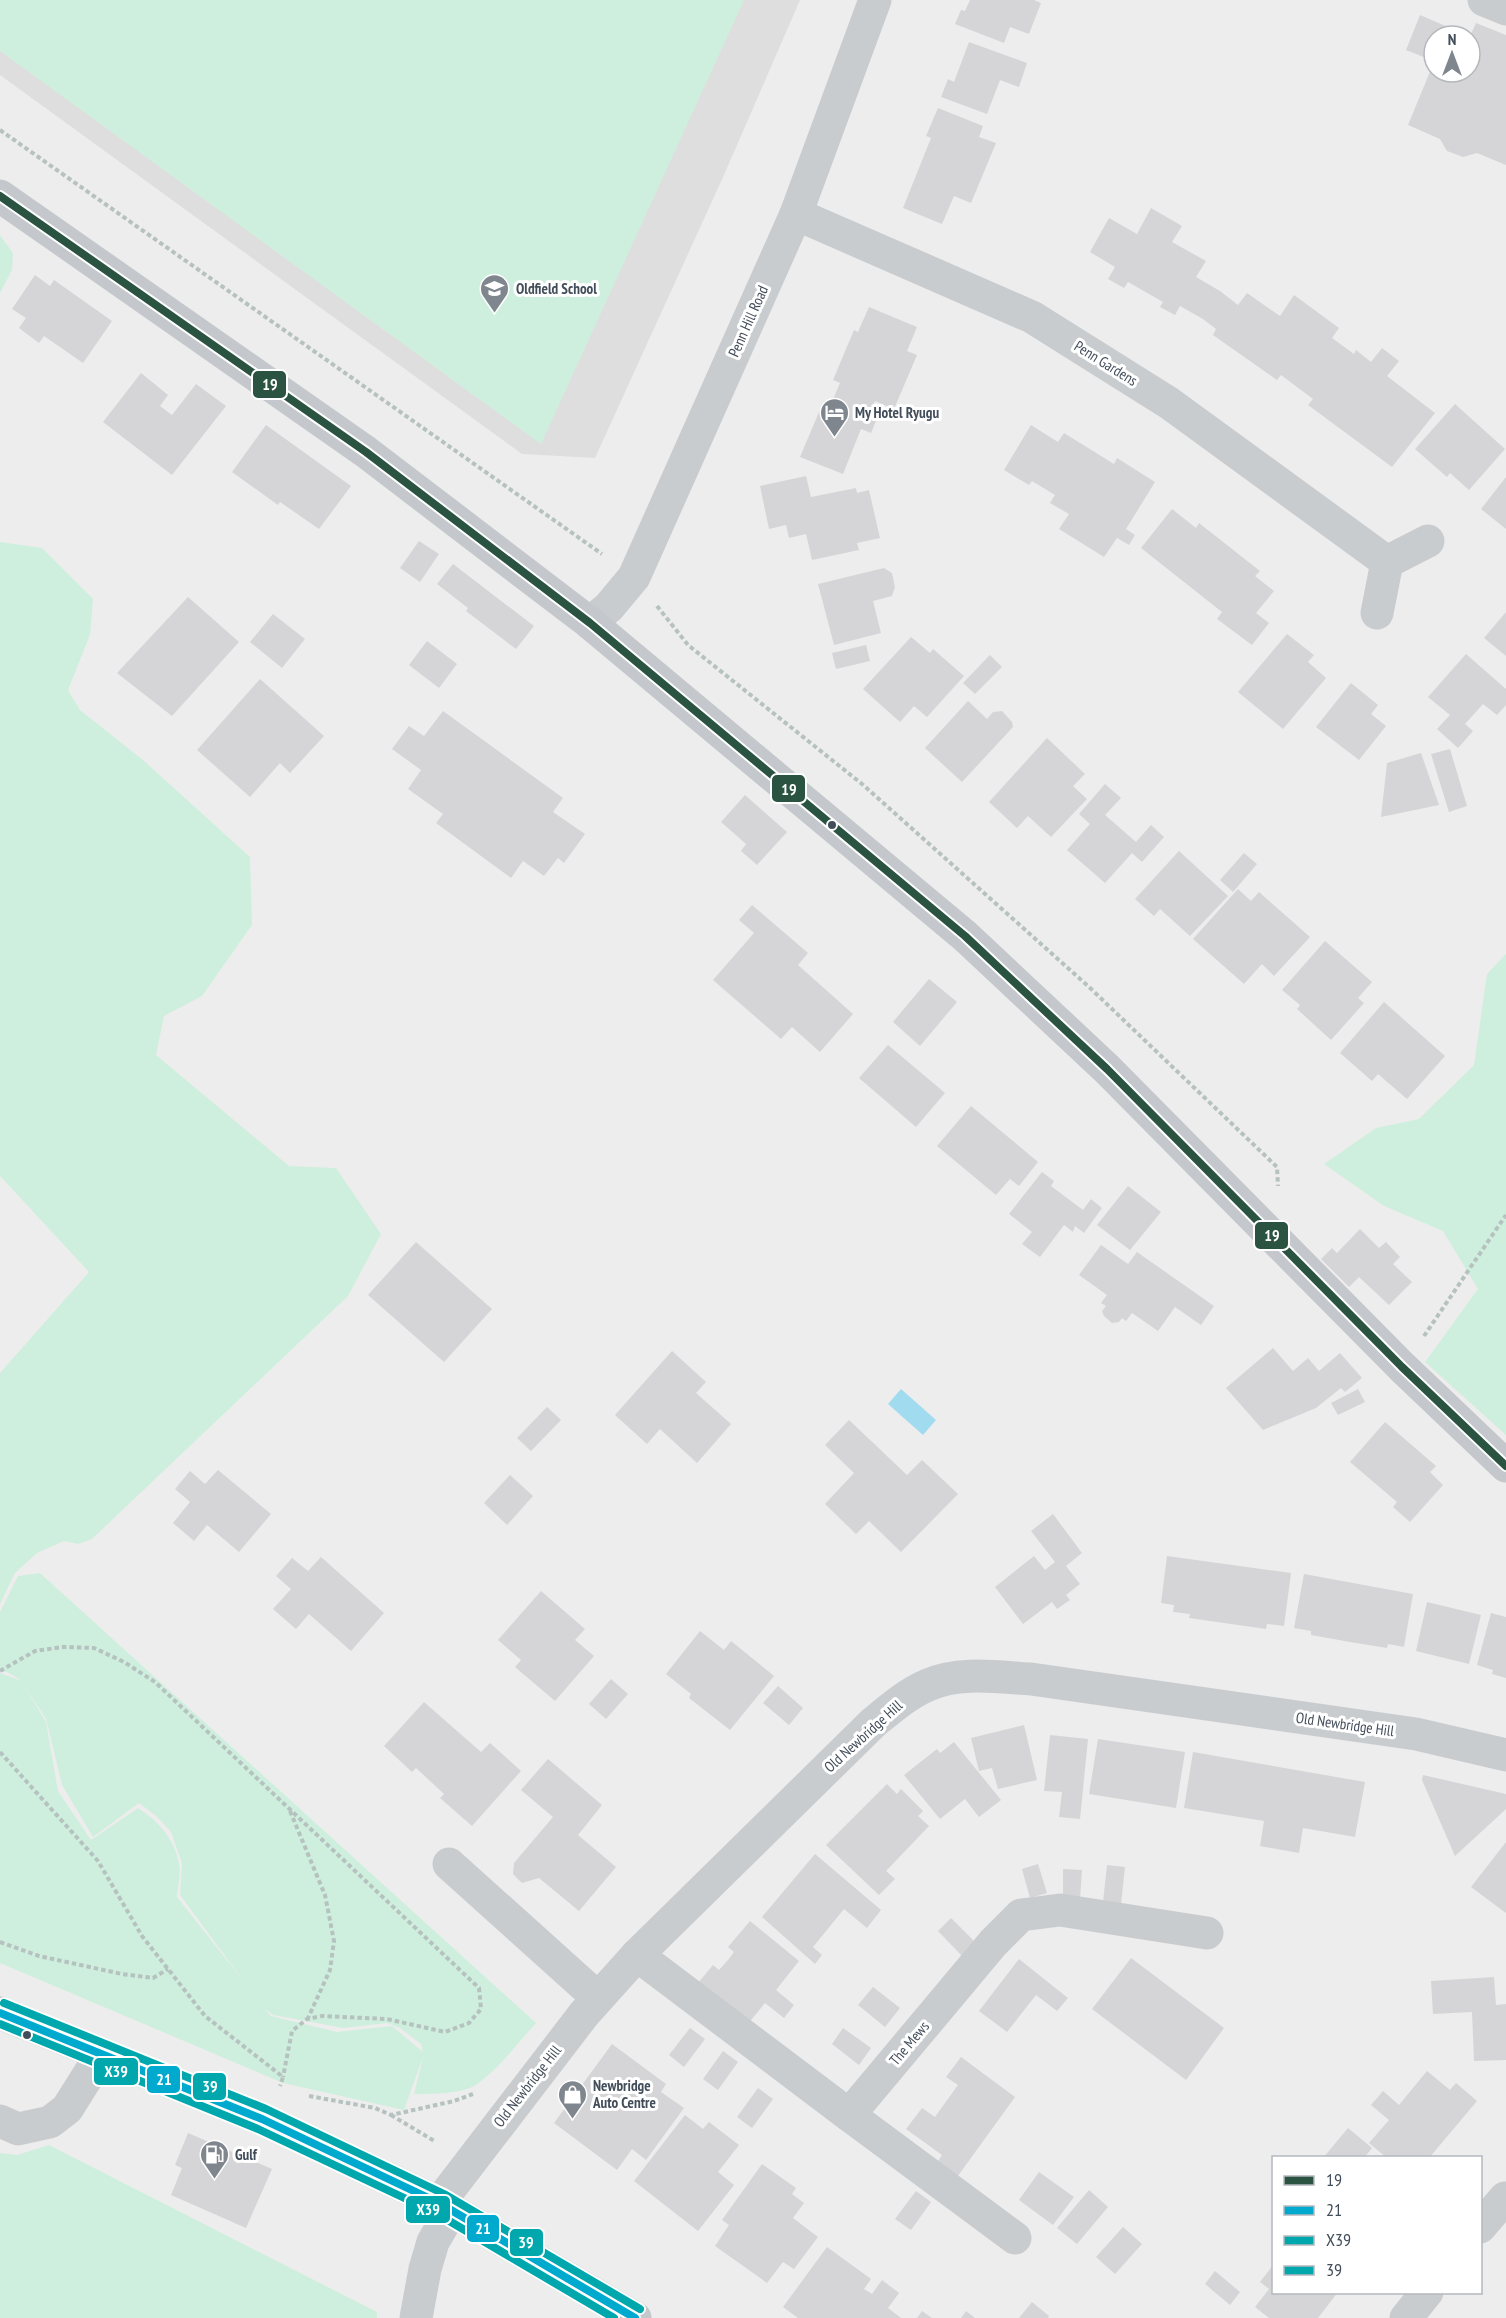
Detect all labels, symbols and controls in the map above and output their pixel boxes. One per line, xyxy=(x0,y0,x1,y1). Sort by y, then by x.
north arrow xyxy=(1422,24,1482,84)
text: N xyxy=(1448,29,1456,49)
school or university icon: Oldfield School xyxy=(479,272,511,314)
place label: Oldfield School xyxy=(516,279,597,298)
street label: Penn Hill Road xyxy=(724,282,772,360)
street label: Penn Gardens xyxy=(1071,336,1141,390)
line badge: 19 xyxy=(252,370,287,399)
text: 19 xyxy=(262,374,278,394)
hotel icon: My Hotel Ryugu xyxy=(818,396,850,438)
place label: My Hotel Ryugu xyxy=(855,403,939,422)
line badge: 19 xyxy=(771,774,806,803)
text: 19 xyxy=(781,779,797,799)
unlabelled marker xyxy=(826,819,838,831)
line badge: 19 xyxy=(1254,1221,1289,1250)
text: 19 xyxy=(1264,1225,1280,1245)
street label: Old Newbridge Hill xyxy=(820,1696,906,1776)
street label: Old Newbridge Hill xyxy=(1295,1708,1396,1740)
street label: The Mews xyxy=(885,2017,933,2069)
unlabelled marker xyxy=(21,2029,33,2041)
street label: Old Newbridge Hill xyxy=(489,2041,565,2131)
line badge: X39 xyxy=(93,2057,139,2086)
text: X39 xyxy=(104,2061,128,2081)
line badge: 21 xyxy=(146,2065,181,2094)
text: 21 xyxy=(156,2069,172,2089)
line badge: 39 xyxy=(192,2072,227,2101)
text: 39 xyxy=(202,2076,218,2096)
place label: Newbridge Auto Centre xyxy=(592,2076,656,2112)
shop icon: Newbridge Auto Centre xyxy=(556,2078,588,2120)
fuel station icon: Gulf xyxy=(198,2138,230,2180)
place label: Gulf xyxy=(235,2145,258,2164)
legend xyxy=(1272,2156,1482,2294)
text: 19 xyxy=(1326,2168,1342,2191)
line badge: X39 xyxy=(405,2195,451,2224)
text: 21 xyxy=(1326,2198,1342,2221)
text: X39 xyxy=(416,2199,440,2219)
line badge: 21 xyxy=(466,2214,500,2243)
text: 21 xyxy=(475,2218,491,2238)
line badge: 39 xyxy=(509,2228,544,2257)
text: X39 xyxy=(1326,2228,1351,2251)
text: 39 xyxy=(518,2232,534,2252)
text: 39 xyxy=(1326,2258,1342,2281)

